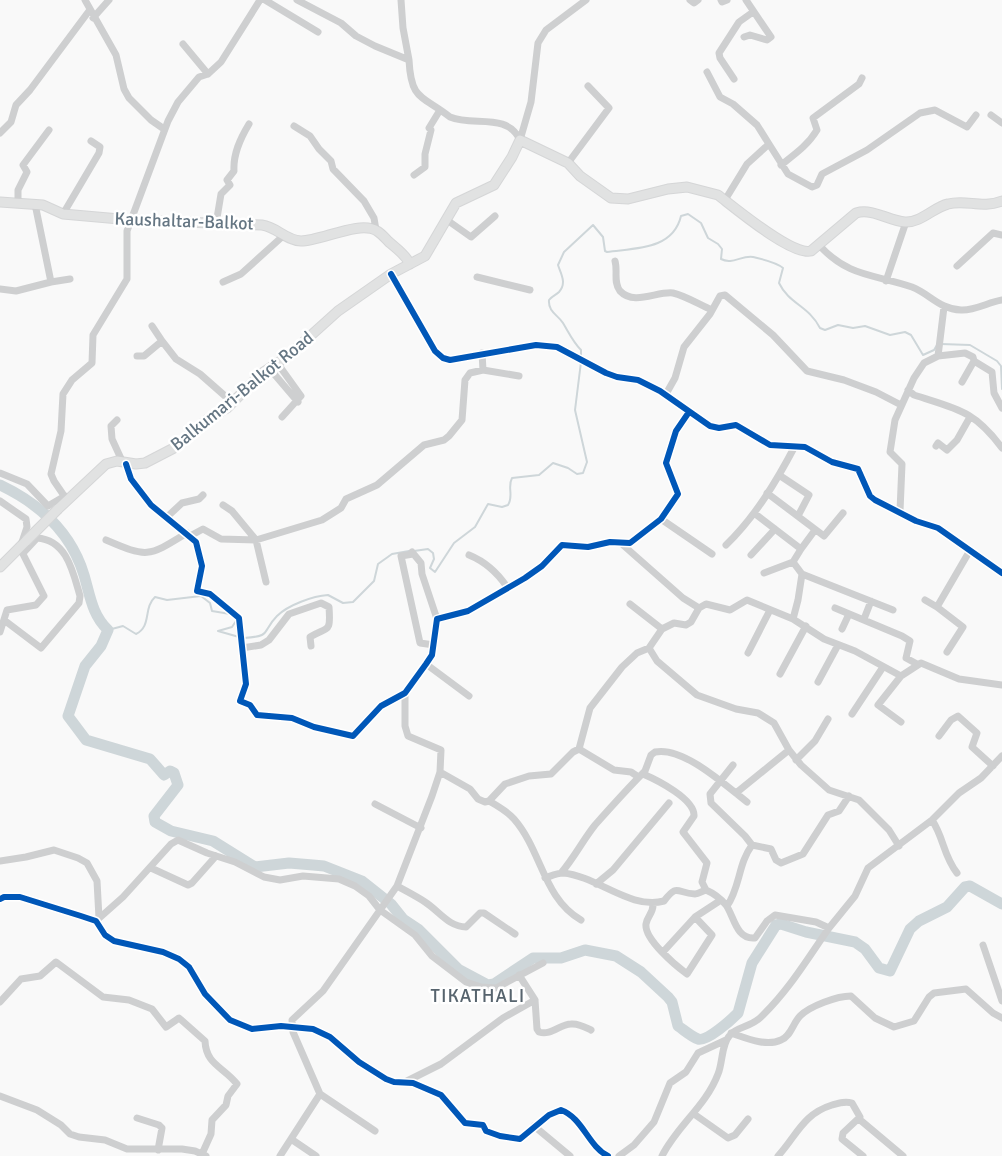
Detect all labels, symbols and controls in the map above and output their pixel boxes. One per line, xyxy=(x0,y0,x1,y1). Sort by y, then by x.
street label: Kaushaltar-Balkot xyxy=(114,208,254,234)
street label: Balkumari-Balkot Road xyxy=(166,327,318,455)
district label: TIKATHALI xyxy=(431,984,525,1008)

